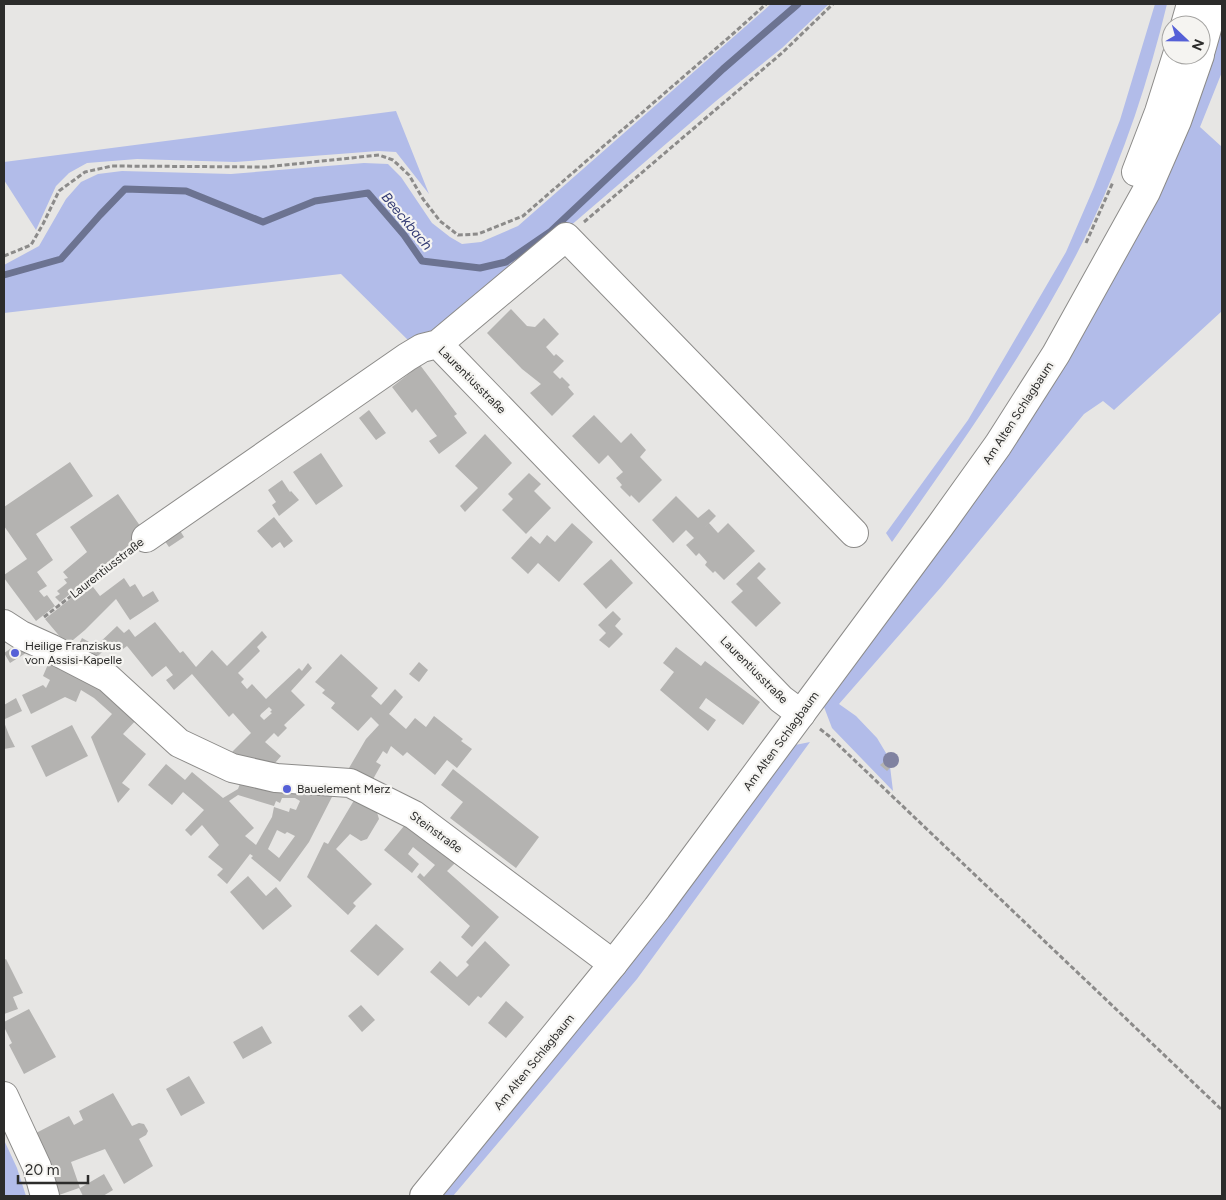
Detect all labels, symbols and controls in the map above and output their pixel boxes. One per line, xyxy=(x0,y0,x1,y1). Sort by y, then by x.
north arrow xyxy=(1161,15,1211,65)
text: N xyxy=(1188,36,1207,53)
water label: Beeckbach xyxy=(378,189,436,254)
street label: Laurentiusstraße xyxy=(435,343,509,417)
street label: Am Alten Schlagbaum xyxy=(980,359,1056,467)
street label: Laurentiusstraße xyxy=(67,535,147,601)
street label: Laurentiusstraße xyxy=(717,633,791,707)
place label: Heilige Franziskus von Assisi-Kapelle xyxy=(25,639,122,667)
marker: Heilige Franziskus von Assisi-Kapelle xyxy=(9,647,21,659)
street label: Am Alten Schlagbaum xyxy=(740,689,822,793)
place label: Bauelement Merz xyxy=(297,782,391,796)
marker: Bauelement Merz xyxy=(281,783,293,795)
street label: Steinstraße xyxy=(407,808,465,856)
street label: Am Alten Schlagbaum xyxy=(491,1011,577,1113)
scale bar xyxy=(18,1152,88,1184)
text: 20 m xyxy=(25,1161,59,1179)

